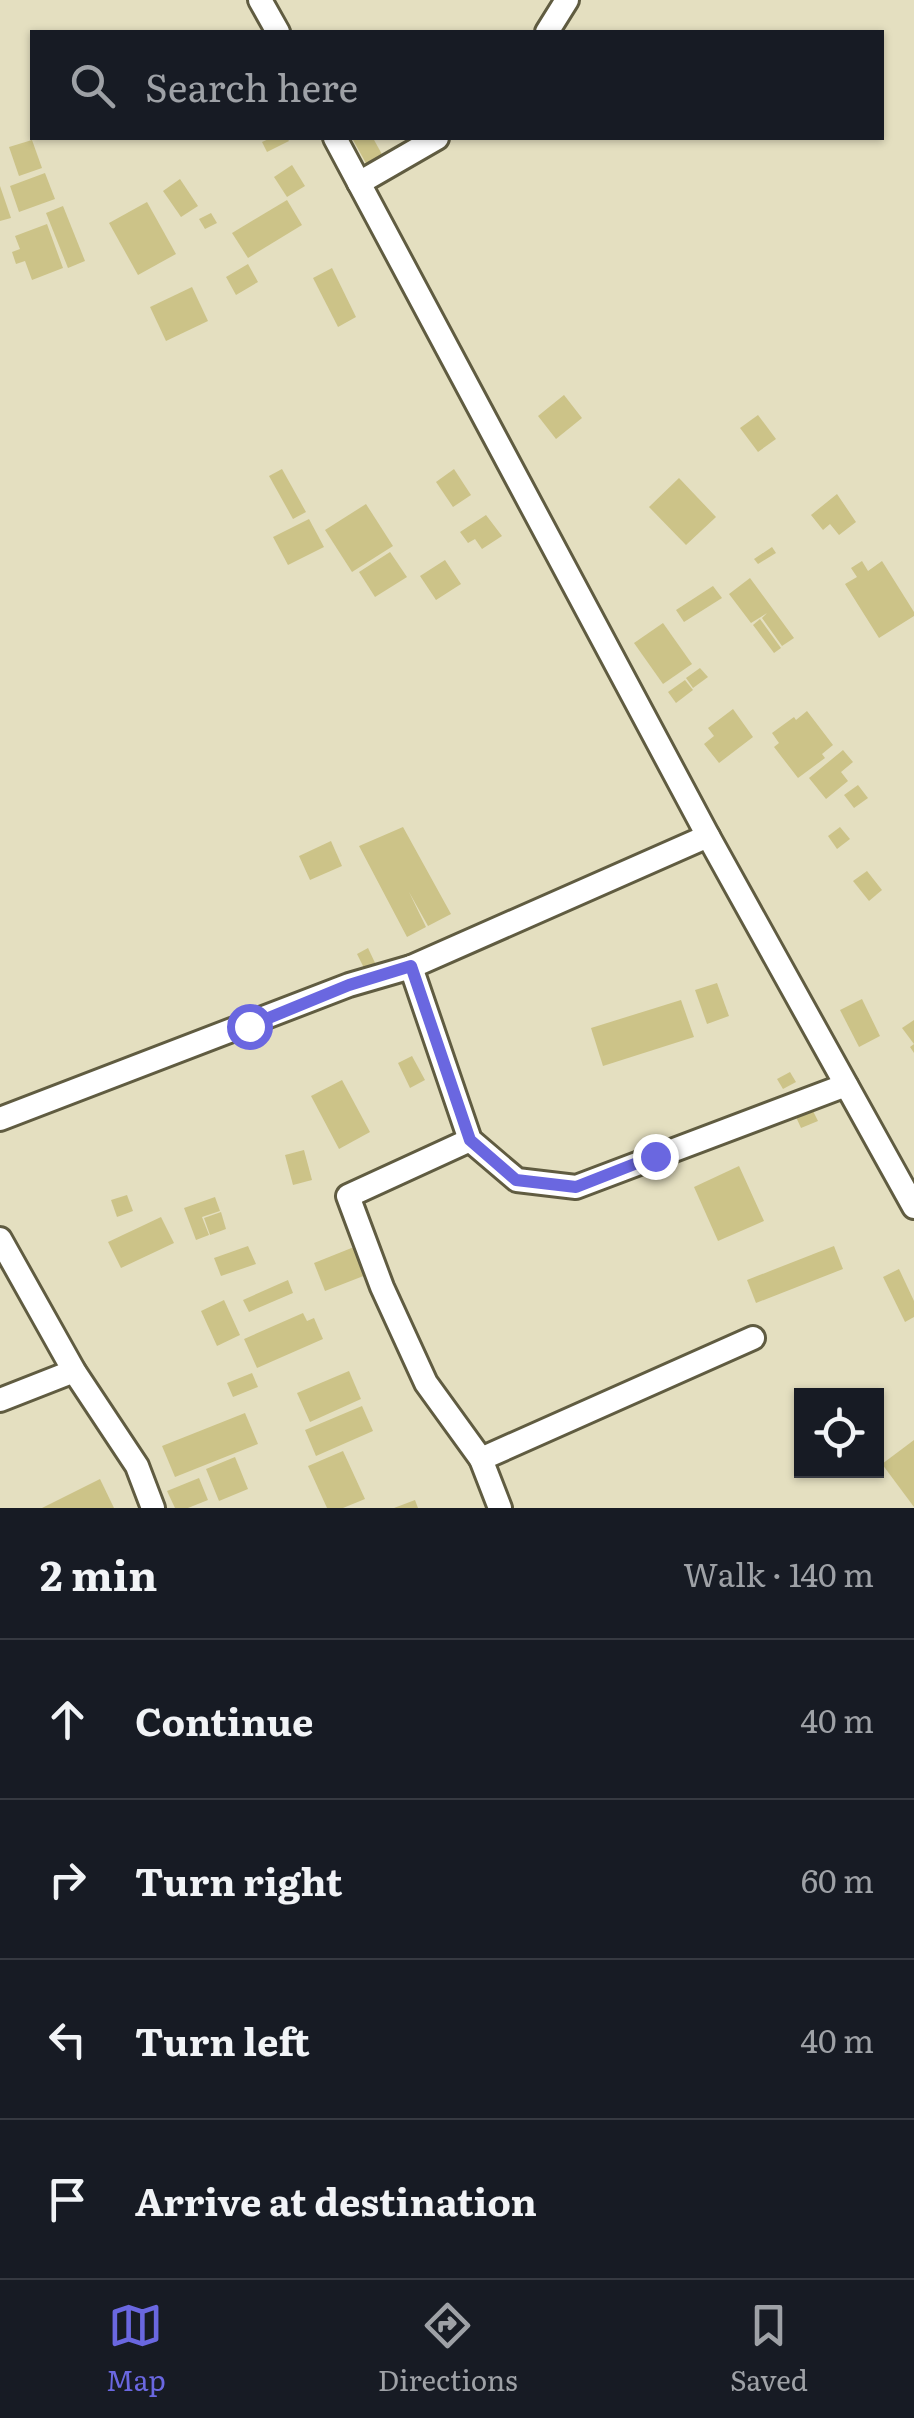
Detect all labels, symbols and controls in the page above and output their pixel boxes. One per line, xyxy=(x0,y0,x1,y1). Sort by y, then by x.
search box xyxy=(30,30,884,140)
text: Search here xyxy=(145,57,358,114)
icon: search xyxy=(65,58,120,113)
route start xyxy=(227,1004,273,1050)
route end xyxy=(633,1134,679,1180)
map controls xyxy=(794,1388,884,1478)
button: locate xyxy=(794,1388,884,1478)
text: 2 min xyxy=(40,1542,157,1604)
text: Walk · 140 m xyxy=(683,1549,874,1597)
text: Continue xyxy=(135,1691,313,1748)
icon: ahead xyxy=(40,1692,95,1747)
text: 40 m xyxy=(800,1695,874,1743)
text: Turn right xyxy=(135,1851,342,1908)
icon: right xyxy=(40,1852,95,1907)
text: 60 m xyxy=(801,1855,874,1903)
text: Turn left xyxy=(135,2011,310,2068)
icon: left xyxy=(40,2012,95,2067)
text: 40 m xyxy=(800,2015,874,2063)
text: Arrive at destination xyxy=(135,2171,537,2228)
icon: arrive xyxy=(40,2172,95,2227)
tab: Map xyxy=(106,2298,166,2400)
tab: Directions xyxy=(378,2298,518,2400)
tab: Saved xyxy=(730,2298,808,2400)

